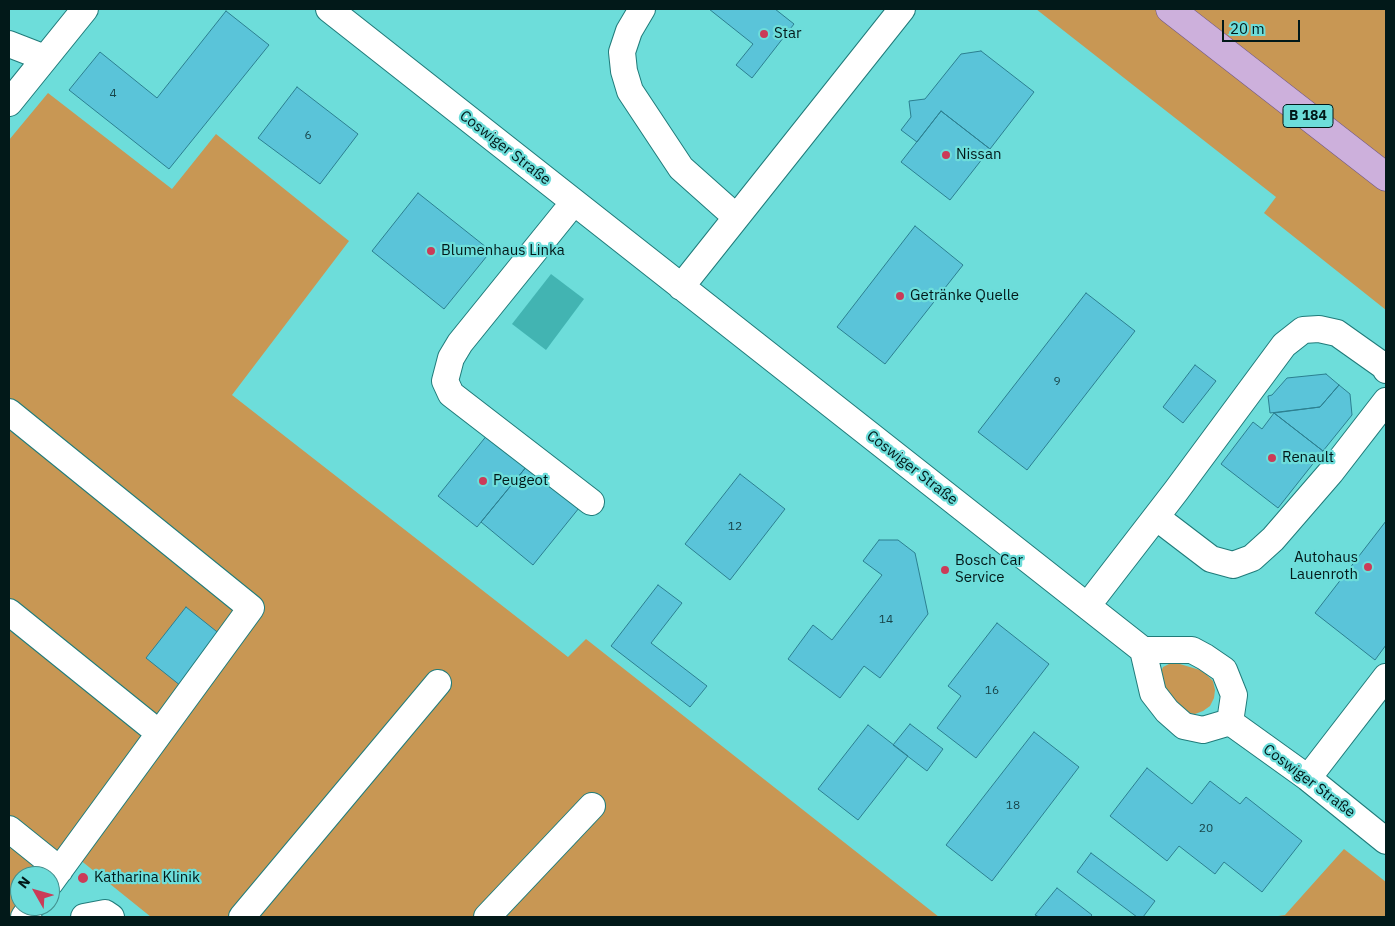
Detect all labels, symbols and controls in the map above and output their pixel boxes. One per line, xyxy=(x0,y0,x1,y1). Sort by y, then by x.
scale bar xyxy=(1225,10,1302,42)
text: 20 m xyxy=(1230,19,1265,38)
place label: Star xyxy=(774,25,801,43)
marker: Star xyxy=(758,28,770,40)
house number: 4 xyxy=(109,87,117,101)
road number: B 184 xyxy=(1283,104,1333,128)
street label: Coswiger Straße xyxy=(456,107,554,189)
house number: 6 xyxy=(304,129,312,143)
place label: Nissan xyxy=(956,146,1001,164)
marker: Nissan xyxy=(940,149,952,161)
place label: Blumenhaus Linka xyxy=(441,242,565,260)
marker: Blumenhaus Linka xyxy=(425,245,437,257)
place label: Getränke Quelle xyxy=(910,287,1019,305)
marker: Getränke Quelle xyxy=(894,290,906,302)
house number: 9 xyxy=(1053,375,1061,389)
street label: Coswiger Straße xyxy=(863,427,961,509)
place label: Renault xyxy=(1282,449,1334,467)
marker: Renault xyxy=(1266,452,1278,464)
place label: Peugeot xyxy=(493,472,548,490)
marker: Peugeot xyxy=(477,475,489,487)
house number: 12 xyxy=(728,520,742,534)
place label: Autohaus Lauenroth xyxy=(1290,549,1358,584)
place label: Bosch Car Service xyxy=(955,552,1023,587)
marker: Autohaus Lauenroth xyxy=(1362,561,1374,573)
marker: Bosch Car Service xyxy=(939,564,951,576)
house number: 14 xyxy=(879,613,893,627)
house number: 16 xyxy=(985,684,999,698)
street label: Coswiger Straße xyxy=(1259,741,1359,821)
house number: 18 xyxy=(1006,799,1020,813)
house number: 20 xyxy=(1199,822,1213,836)
north arrow xyxy=(10,866,60,916)
place label: Katharina Klinik xyxy=(94,869,200,887)
marker: Katharina Klinik xyxy=(76,871,90,885)
text: N xyxy=(14,873,34,892)

